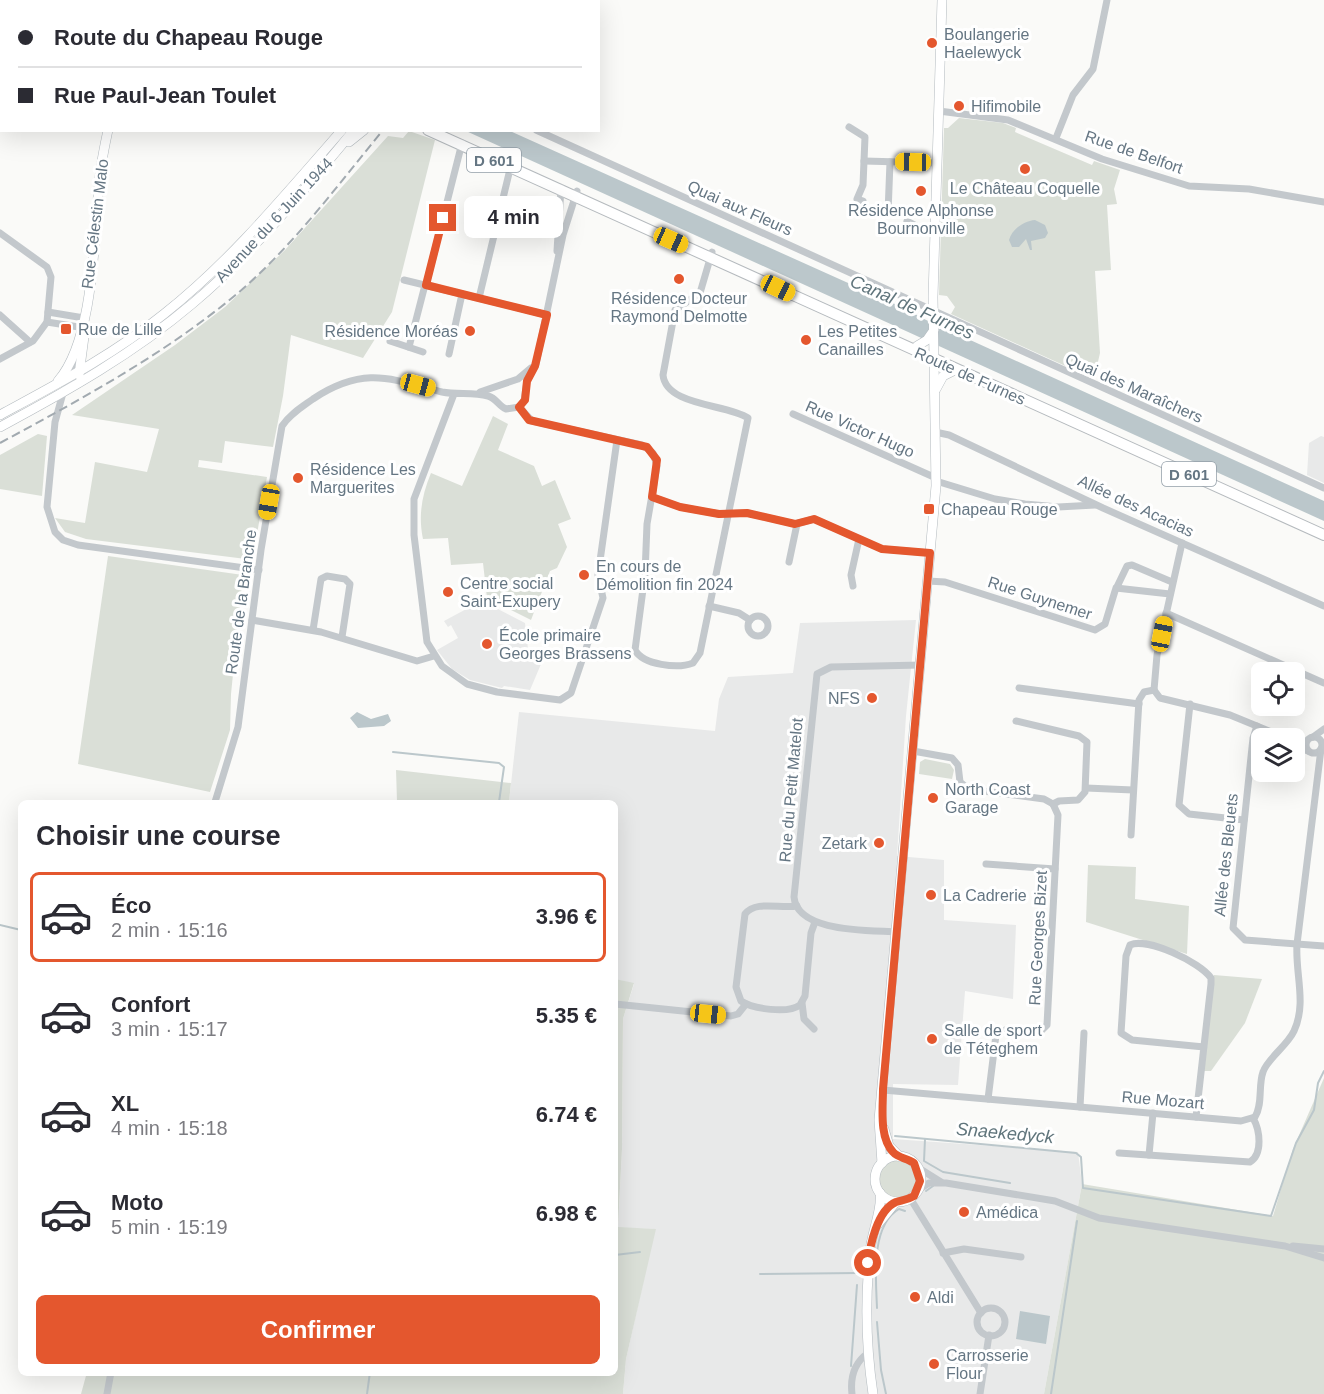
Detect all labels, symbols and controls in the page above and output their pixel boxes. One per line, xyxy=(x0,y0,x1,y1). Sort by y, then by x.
text: Route du Chapeau Rouge xyxy=(54,25,323,50)
place label: Boulangerie Haelewyck xyxy=(944,26,1030,61)
marker: Boulangerie Haelewyck xyxy=(925,36,939,50)
text: Rue Paul-Jean Toulet xyxy=(54,83,276,108)
place label: Hifimobile xyxy=(971,98,1041,115)
marker: Hifimobile xyxy=(952,99,966,113)
street label: Rue de Belfort xyxy=(1083,127,1186,177)
road number: D 601 xyxy=(467,148,521,172)
car xyxy=(895,153,931,171)
street label: Avenue du 6 Juin 1944 xyxy=(212,154,336,286)
street label: Rue Célestin Malo xyxy=(79,158,111,290)
marker: Le Château Coquelle xyxy=(1018,162,1032,176)
street label: Quai aux Fleurs xyxy=(685,177,795,239)
place label: Le Château Coquelle xyxy=(950,180,1100,197)
marker: Résidence Alphonse Bournonville xyxy=(914,184,928,198)
callout: 4 min xyxy=(464,197,563,239)
place label: Résidence Alphonse Bournonville xyxy=(848,202,994,237)
route end xyxy=(429,204,456,231)
text: 4 min xyxy=(487,206,540,228)
car xyxy=(651,224,691,256)
water label: Canal de Furnes xyxy=(847,271,977,343)
marker: Résidence Docteur Raymond Delmotte xyxy=(672,272,686,286)
car xyxy=(758,272,798,304)
place label: Résidence Docteur Raymond Delmotte xyxy=(611,290,748,325)
place label: Rue de Lille xyxy=(78,321,163,338)
marker: Rue de Lille xyxy=(59,322,73,336)
place label: Résidence Moréas xyxy=(325,323,458,340)
place label: Les Petites Canailles xyxy=(818,323,897,358)
marker: Résidence Moréas xyxy=(463,324,477,338)
marker: Les Petites Canailles xyxy=(799,333,813,347)
street label: Route de Furnes xyxy=(912,344,1028,408)
street label: Quai des Maraîchers xyxy=(1063,350,1205,426)
car xyxy=(398,372,438,398)
street label: Rue Victor Hugo xyxy=(803,397,917,461)
place label: Résidence Les Marguerites xyxy=(310,461,416,496)
road number: D 601 xyxy=(1162,462,1216,486)
marker: Résidence Les Marguerites xyxy=(291,471,305,485)
street label: Allée des Acacias xyxy=(1076,472,1196,540)
car xyxy=(257,483,281,521)
place label: Chapeau Rouge xyxy=(941,501,1058,518)
marker: Chapeau Rouge xyxy=(922,502,936,516)
street label: Route de la Branche xyxy=(222,528,260,675)
place label: En cours de Démolition fin 2024 xyxy=(596,558,733,593)
marker: En cours de Démolition fin 2024 xyxy=(577,568,591,582)
street label: Rue Guynemer xyxy=(986,573,1095,623)
place label: Centre social Saint-Exupery xyxy=(460,575,561,610)
marker: Centre social Saint-Exupery xyxy=(441,585,455,599)
car xyxy=(1150,615,1174,653)
place label: École primaire Georges Brassens xyxy=(499,626,632,662)
marker: École primaire Georges Brassens xyxy=(480,637,494,651)
map controls xyxy=(1251,662,1305,782)
button: locate xyxy=(1251,662,1305,716)
place label: NFS xyxy=(828,690,860,707)
marker: NFS xyxy=(865,691,879,705)
street label: Rue du Petit Matelot xyxy=(776,716,806,863)
button: layers xyxy=(1251,728,1305,782)
place label: North Coast Garage xyxy=(945,781,1031,816)
marker: North Coast Garage xyxy=(926,791,940,805)
street label: Allée des Bleuets xyxy=(1211,793,1241,917)
text: Choisir une course xyxy=(36,821,281,851)
place label: Zetark xyxy=(822,835,868,852)
marker: Zetark xyxy=(872,836,886,850)
street label: Rue Georges Bizet xyxy=(1026,870,1050,1006)
place label: La Cadrerie xyxy=(943,887,1027,904)
marker: La Cadrerie xyxy=(924,888,938,902)
icon: car xyxy=(39,890,93,944)
text: Éco xyxy=(111,893,151,918)
text: 3.96 € xyxy=(536,904,597,929)
text: 2 min · 15:16 xyxy=(111,919,228,941)
icon: car xyxy=(39,989,93,1043)
text: Confort xyxy=(111,992,190,1017)
text: 5.35 € xyxy=(536,1003,597,1028)
car xyxy=(689,1003,727,1025)
text: 3 min · 15:17 xyxy=(111,1018,228,1040)
place label: Salle de sport de Téteghem xyxy=(944,1022,1042,1057)
marker: Salle de sport de Téteghem xyxy=(925,1032,939,1046)
icon: car xyxy=(39,1088,93,1142)
street label: Rue Mozart xyxy=(1121,1088,1205,1112)
text: XL xyxy=(111,1091,139,1116)
text: 6.74 € xyxy=(536,1102,597,1127)
text: 4 min · 15:18 xyxy=(111,1117,228,1139)
water label: Snaekedyck xyxy=(955,1119,1056,1147)
icon: car xyxy=(39,1187,93,1241)
text: Moto xyxy=(111,1190,164,1215)
text: 6.98 € xyxy=(536,1201,597,1226)
place label: Amédica xyxy=(976,1204,1038,1221)
marker: Amédica xyxy=(957,1205,971,1219)
text: 5 min · 15:19 xyxy=(111,1216,228,1238)
route start xyxy=(854,1249,881,1276)
place label: Aldi xyxy=(927,1289,954,1306)
marker: Aldi xyxy=(908,1290,922,1304)
button: Confirmer xyxy=(36,1295,600,1364)
place label: Carrosserie Flour xyxy=(946,1347,1029,1382)
marker: Carrosserie Flour xyxy=(927,1357,941,1371)

